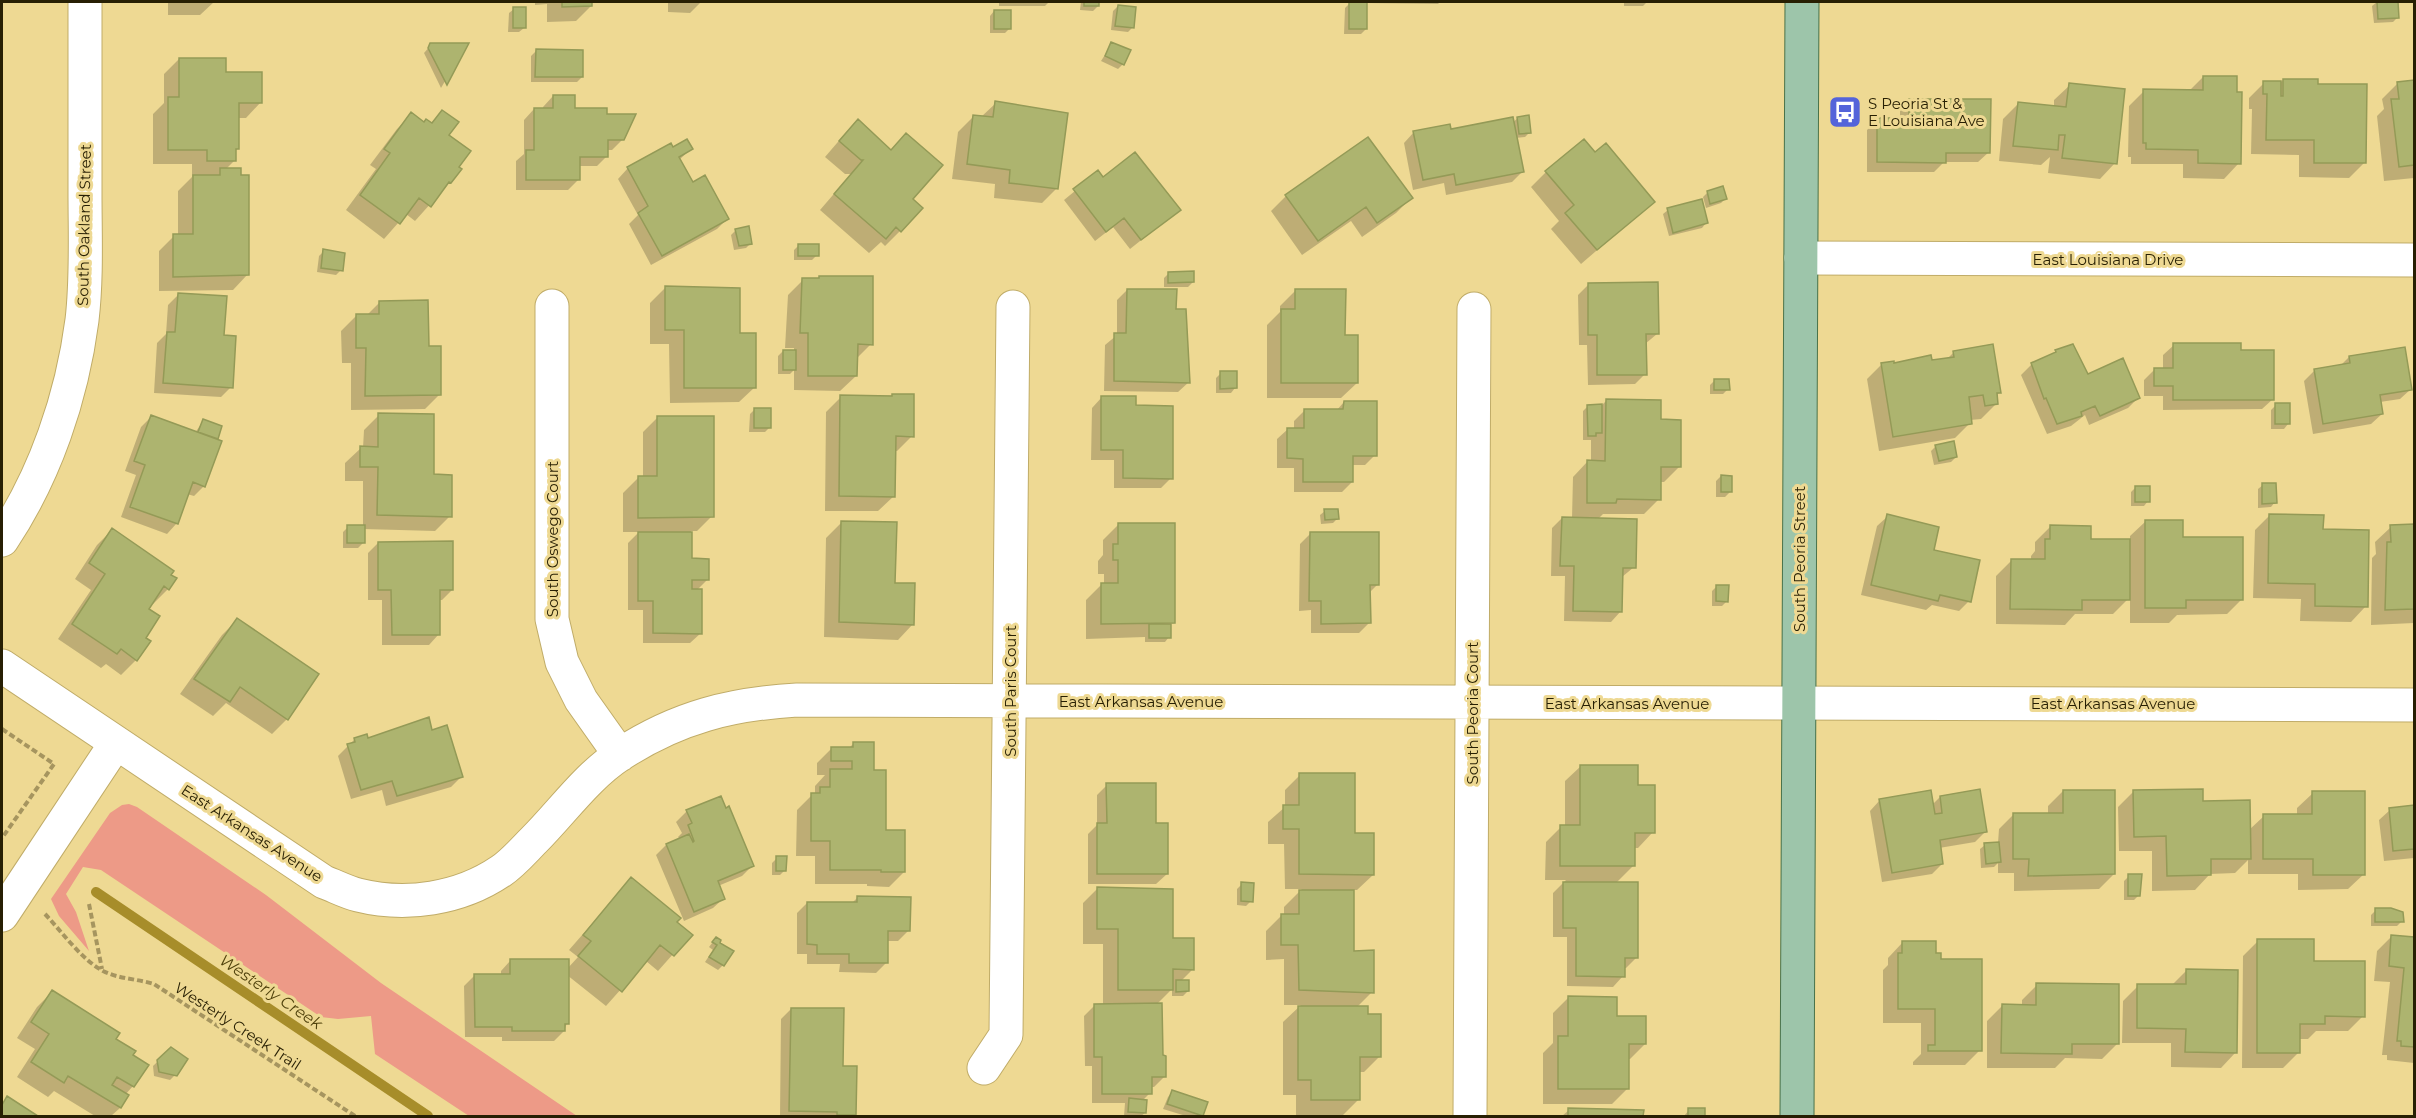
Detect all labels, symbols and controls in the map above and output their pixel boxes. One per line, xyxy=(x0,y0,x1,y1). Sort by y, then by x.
bus stop icon: S Peoria St & E Louisiana Ave xyxy=(1827,94,1863,130)
place label: S Peoria St & E Louisiana Ave xyxy=(1868,94,1985,130)
street label: South Oakland Street xyxy=(73,144,95,306)
street label: East Louisiana Drive xyxy=(2033,250,2183,269)
street label: South Oswego Court xyxy=(543,461,562,617)
street label: South Peoria Street xyxy=(1790,486,1809,632)
street label: South Paris Court xyxy=(1001,625,1020,757)
street label: South Peoria Court xyxy=(1463,642,1482,784)
street label: East Arkansas Avenue xyxy=(1059,692,1223,711)
street label: East Arkansas Avenue xyxy=(1545,694,1709,713)
street label: East Arkansas Avenue xyxy=(2031,694,2195,713)
street label: East Arkansas Avenue xyxy=(178,780,326,886)
water label: Westerly Creek xyxy=(216,951,327,1034)
street label: Westerly Creek Trail xyxy=(171,978,305,1074)

